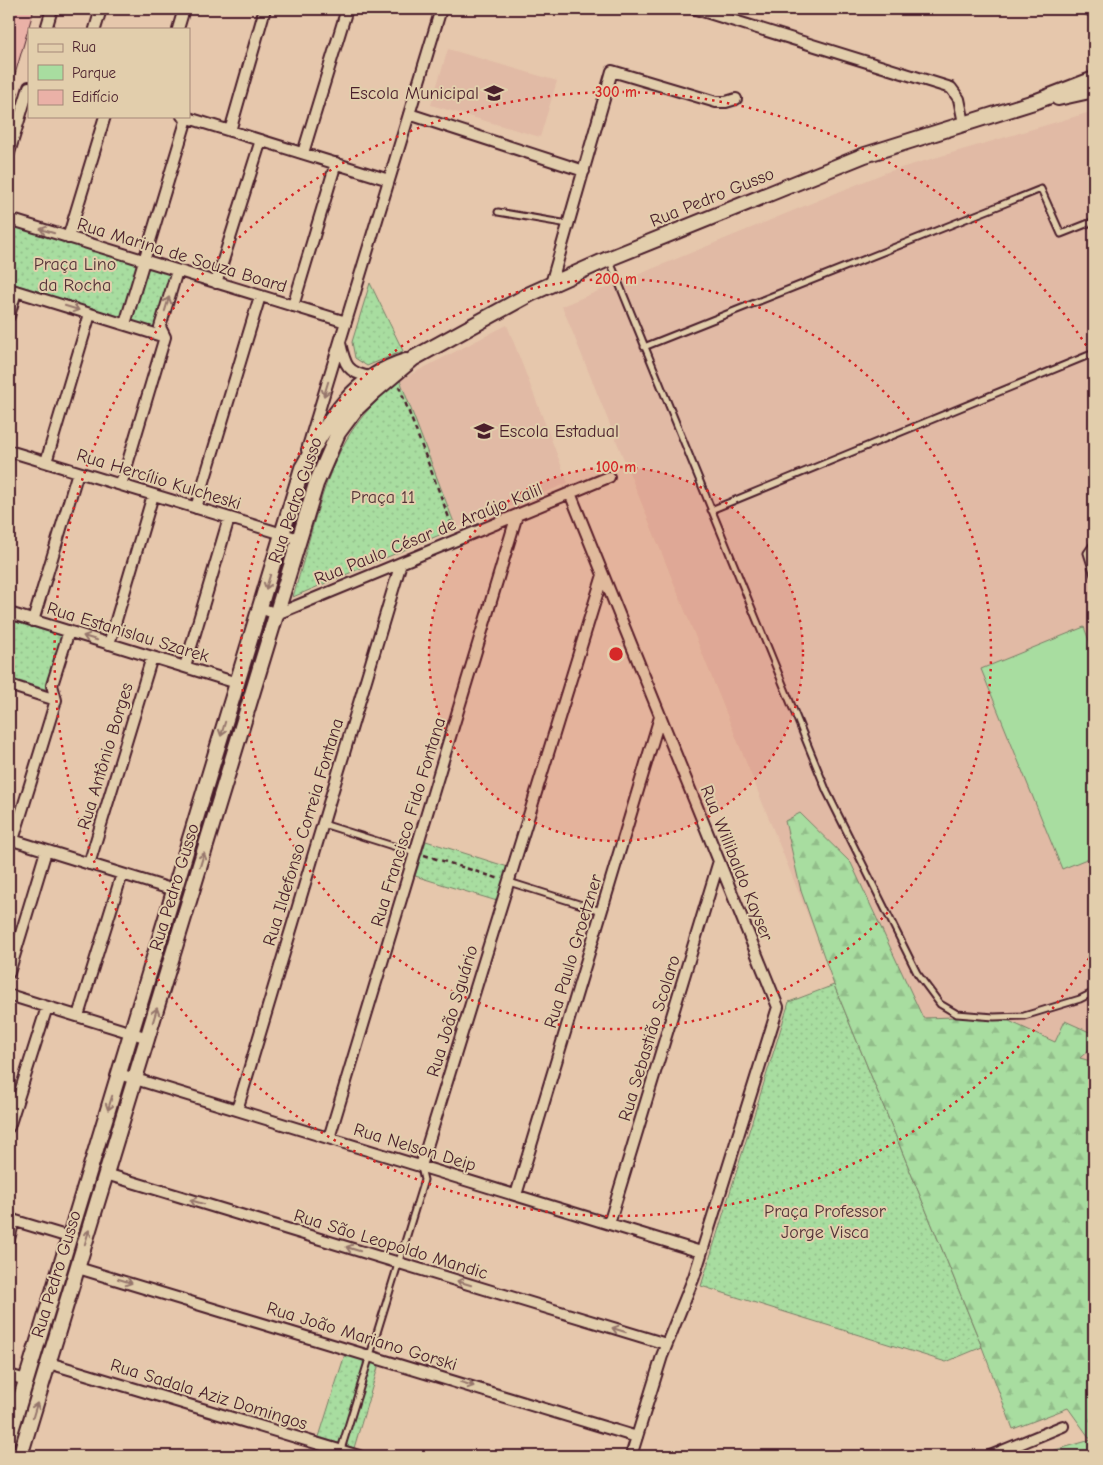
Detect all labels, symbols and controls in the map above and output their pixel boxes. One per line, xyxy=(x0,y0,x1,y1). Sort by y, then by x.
legend xyxy=(28,28,190,118)
text: Rua xyxy=(72,38,96,56)
text: Parque xyxy=(72,64,117,82)
school or university icon: Escola Municipal xyxy=(483,82,505,104)
place label: Escola Municipal xyxy=(349,83,479,104)
text: 300 m xyxy=(595,83,637,101)
text: Edifício xyxy=(72,88,119,106)
street label: Rua Pedro Gusso xyxy=(647,163,777,232)
street label: Rua Marina de Souza Board xyxy=(74,214,289,297)
one-way arrow xyxy=(40,226,56,236)
park label: Praça Lino da Rocha xyxy=(34,254,116,296)
text: 200 m xyxy=(595,270,637,288)
one-way arrow xyxy=(163,296,173,312)
one-way arrow xyxy=(64,304,80,314)
one-way arrow xyxy=(320,381,330,397)
school or university icon: Escola Estadual xyxy=(473,420,495,442)
place label: Escola Estadual xyxy=(499,421,619,442)
street label: Rua Pedro Gusso xyxy=(264,434,327,566)
street label: Rua Hercílio Kulcheski xyxy=(74,444,244,515)
text: 100 m xyxy=(596,458,636,476)
street label: Rua Paulo César de Araújo Kalil xyxy=(311,479,545,590)
park label: Praça 11 xyxy=(351,487,415,508)
one-way arrow xyxy=(262,573,272,589)
street label: Rua Estanislau Szarek xyxy=(44,598,212,667)
one-way arrow xyxy=(82,632,98,642)
centre of rings xyxy=(607,645,625,663)
street label: Rua Antônio Borges xyxy=(73,680,138,832)
street label: Rua Francisco Fido Fontana xyxy=(367,715,450,929)
street label: Rua Ildefonso Correia Fontana xyxy=(259,716,348,948)
one-way arrow xyxy=(217,721,227,737)
street label: Rua Willibaldo Kayser xyxy=(696,782,778,945)
street label: Rua Pedro Gusso xyxy=(145,821,204,953)
one-way arrow xyxy=(198,852,208,868)
street label: Rua Paulo Groetzner xyxy=(540,871,607,1031)
street label: Rua João Sguário xyxy=(422,943,482,1079)
street label: Rua Sebastião Scolaro xyxy=(614,953,685,1124)
one-way arrow xyxy=(150,1007,160,1023)
one-way arrow xyxy=(104,1094,114,1110)
street label: Rua Nelson Deip xyxy=(351,1119,479,1176)
one-way arrow xyxy=(190,1197,206,1207)
park label: Praça Professor Jorge Visca xyxy=(764,1201,887,1243)
street label: Rua São Leopoldo Mandic xyxy=(291,1205,491,1284)
street label: Rua Pedro Gusso xyxy=(27,1208,86,1340)
one-way arrow xyxy=(83,1230,92,1246)
one-way arrow xyxy=(345,1244,361,1254)
one-way arrow xyxy=(116,1277,132,1287)
one-way arrow xyxy=(456,1278,472,1288)
street label: Rua João Mariano Gorski xyxy=(264,1297,460,1375)
one-way arrow xyxy=(612,1325,628,1335)
street label: Rua Sadala Aziz Domingos xyxy=(108,1354,310,1434)
one-way arrow xyxy=(459,1380,475,1390)
one-way arrow xyxy=(30,1402,40,1418)

